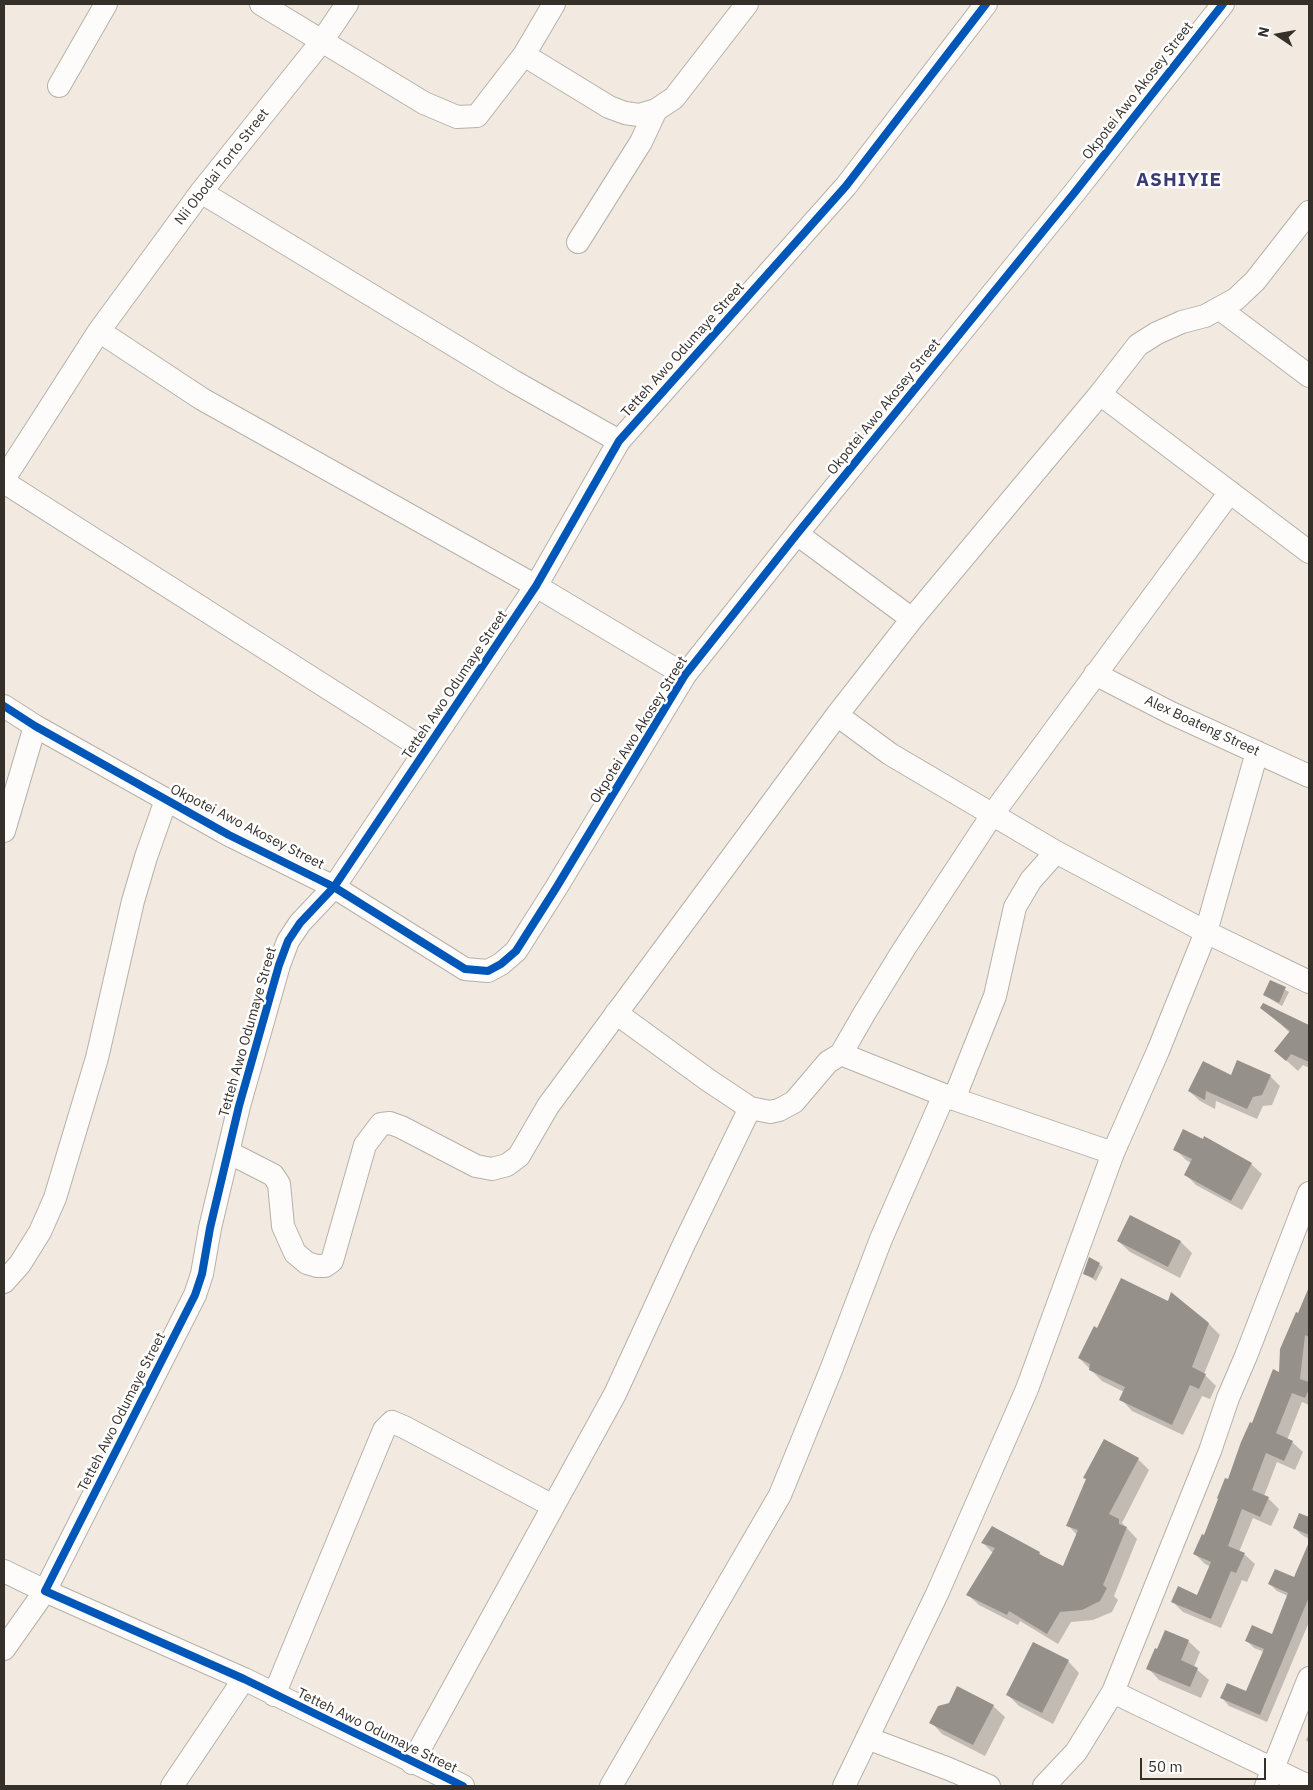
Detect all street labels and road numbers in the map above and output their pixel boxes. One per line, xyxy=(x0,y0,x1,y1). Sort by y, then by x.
street label: Okpotei Awo Akosey Street xyxy=(1079,19,1197,163)
street label: Nii Obodai Torto Street xyxy=(171,105,273,229)
street label: Tetteh Awo Odumaye Street xyxy=(618,279,748,421)
street label: Okpotei Awo Akosey Street xyxy=(824,336,944,478)
street label: Tetteh Awo Odumaye Street xyxy=(399,607,511,763)
street label: Okpotei Awo Akosey Street xyxy=(587,653,691,807)
street label: Alex Boateng Street xyxy=(1142,692,1262,760)
street label: Okpotei Awo Akosey Street xyxy=(167,781,327,873)
street label: Tetteh Awo Odumaye Street xyxy=(216,945,280,1119)
street label: Tetteh Awo Odumaye Street xyxy=(75,1330,169,1494)
street label: Tetteh Awo Odumaye Street xyxy=(294,1685,460,1777)

